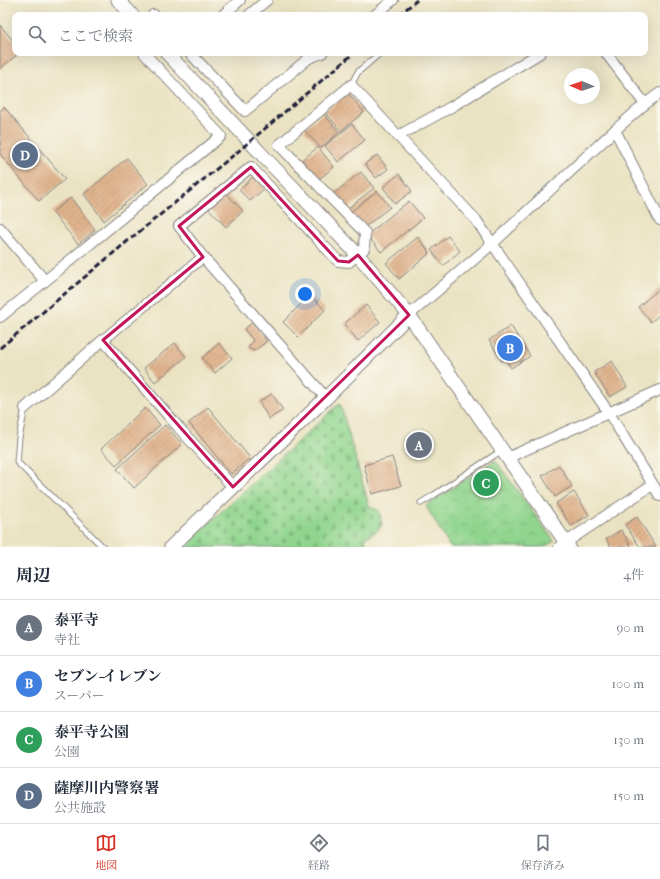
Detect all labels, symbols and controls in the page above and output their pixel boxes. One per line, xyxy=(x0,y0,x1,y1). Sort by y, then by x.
search box xyxy=(12,12,648,56)
icon: search xyxy=(26,23,48,45)
text: ここで検索 xyxy=(58,27,133,45)
north arrow xyxy=(564,68,600,104)
pin: D xyxy=(12,140,38,170)
your location xyxy=(295,284,315,304)
pin: B xyxy=(497,333,523,363)
pin: A xyxy=(406,430,432,460)
pin: C xyxy=(473,468,499,498)
text: 周辺 xyxy=(16,565,50,585)
text: 4件 xyxy=(623,567,644,582)
text: 泰平寺 xyxy=(54,611,99,629)
text: A xyxy=(25,620,33,635)
text: 90 m xyxy=(616,620,644,635)
text: 寺社 xyxy=(54,632,80,647)
text: セブン-イレブン xyxy=(54,667,162,685)
text: B xyxy=(25,676,33,691)
text: 100 m xyxy=(611,676,644,691)
text: スーパー xyxy=(54,688,105,703)
text: 泰平寺公園 xyxy=(54,723,129,741)
text: C xyxy=(25,732,33,747)
text: 130 m xyxy=(613,732,644,747)
text: 公園 xyxy=(54,744,80,759)
text: 薩摩川内警察署 xyxy=(54,779,159,797)
text: D xyxy=(24,788,34,803)
text: 150 m xyxy=(613,788,644,803)
text: 公共施設 xyxy=(54,800,106,815)
tab: 地図 xyxy=(95,832,117,872)
tab: 経路 xyxy=(308,832,330,872)
tab: 保存済み xyxy=(521,832,565,872)

